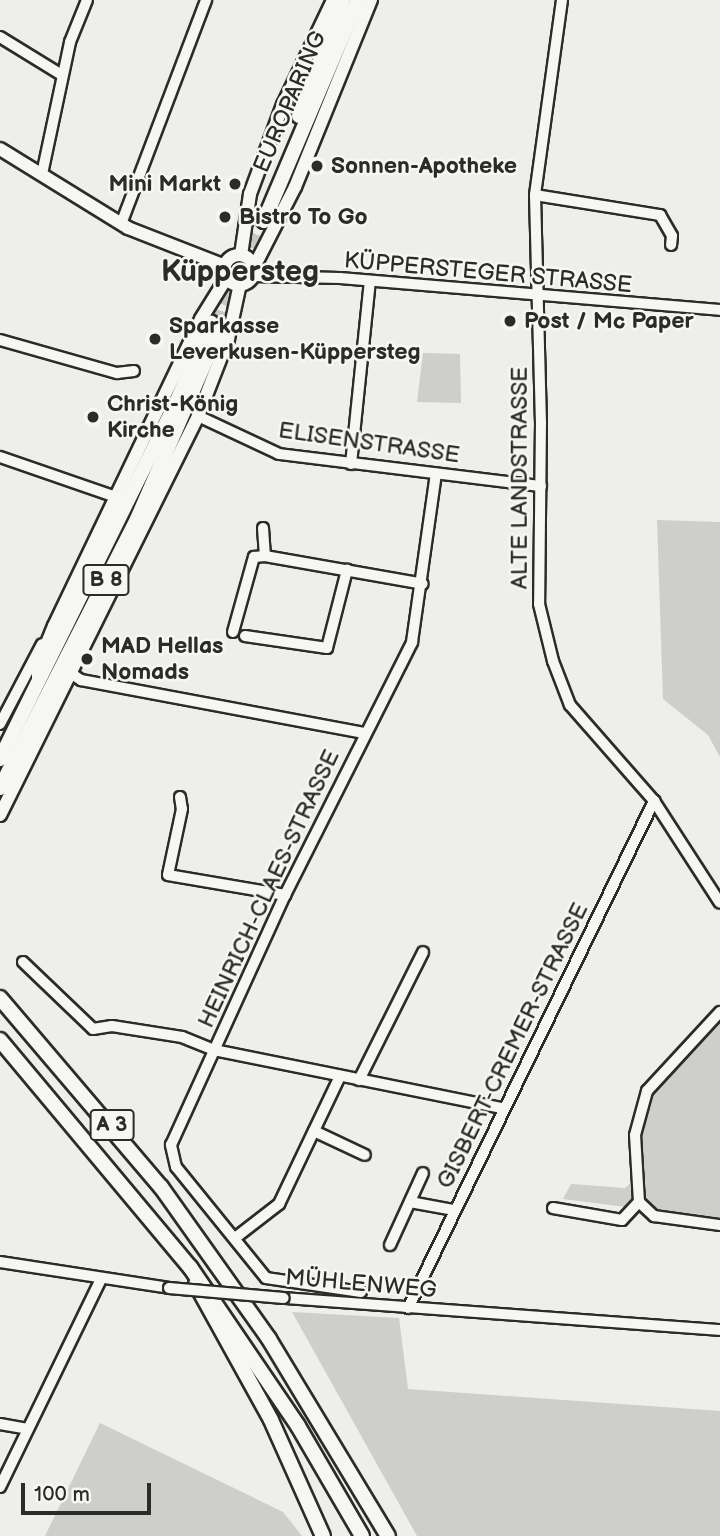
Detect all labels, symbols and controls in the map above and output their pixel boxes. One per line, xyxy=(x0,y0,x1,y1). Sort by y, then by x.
street label: EUROPARING xyxy=(248,27,332,177)
place label: Sonnen-Apotheke xyxy=(331,152,517,180)
marker: Sonnen-Apotheke xyxy=(309,158,325,174)
place label: Mini Markt xyxy=(108,170,221,198)
marker: Mini Markt xyxy=(227,176,243,192)
place label: Bistro To Go xyxy=(239,203,368,231)
marker: Bistro To Go xyxy=(217,209,233,225)
street label: KÜPPERSTEGER STRASSE xyxy=(343,247,633,299)
district label: Küppersteg xyxy=(161,254,319,290)
place label: Post / Mc Paper xyxy=(524,307,694,335)
place label: Sparkasse Leverkusen-Küppersteg xyxy=(169,312,421,366)
marker: Post / Mc Paper xyxy=(502,313,518,329)
marker: Sparkasse Leverkusen-Küppersteg xyxy=(147,331,163,347)
street label: ALTE LANDSTRASSE xyxy=(506,367,534,589)
place label: Christ-König Kirche xyxy=(107,390,238,444)
marker: Christ-König Kirche xyxy=(85,409,101,425)
street label: ELISENSTRASSE xyxy=(277,417,461,469)
road number: B 8 xyxy=(82,562,130,598)
place label: MAD Hellas Nomads xyxy=(101,632,223,686)
marker: MAD Hellas Nomads xyxy=(79,651,95,667)
street label: HEINRICH-CLAES-STRASSE xyxy=(192,746,346,1032)
street label: GISBERT-CREMER-STRASSE xyxy=(432,899,594,1193)
road number: A 3 xyxy=(89,1108,135,1142)
street label: MÜHLENWEG xyxy=(284,1264,438,1304)
scale bar xyxy=(24,1470,154,1514)
text: 100 m xyxy=(34,1482,90,1507)

